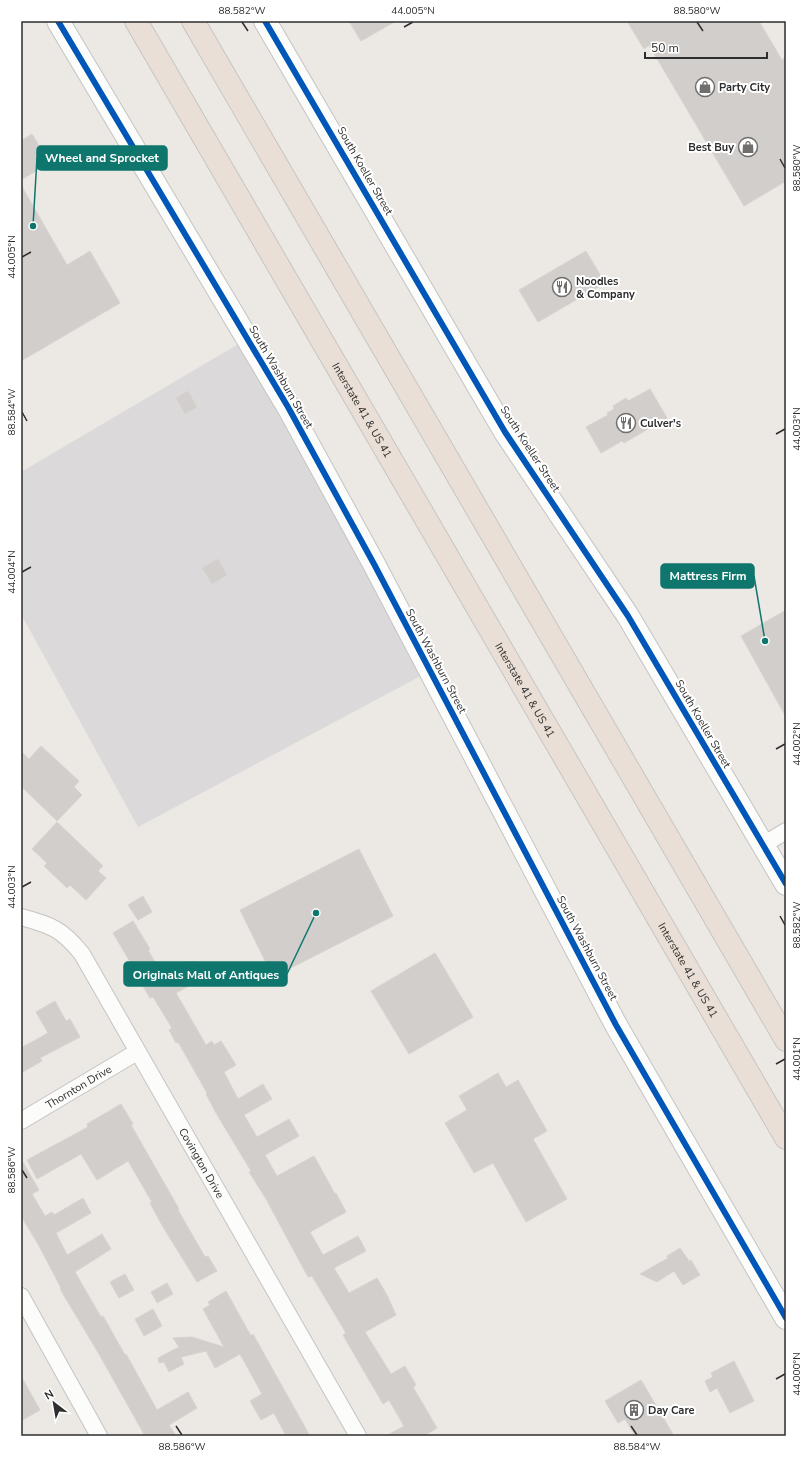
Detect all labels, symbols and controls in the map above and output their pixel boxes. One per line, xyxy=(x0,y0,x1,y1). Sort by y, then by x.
text: 88.582°W xyxy=(218,4,266,18)
text: 44.005°N xyxy=(391,4,435,18)
text: 88.580°W xyxy=(673,4,721,18)
scale bar xyxy=(645,34,767,60)
text: 50 m xyxy=(651,40,679,56)
shop icon: Party City xyxy=(694,76,716,98)
place label: Party City xyxy=(719,80,770,95)
street label: South Koeller Street xyxy=(334,124,397,218)
shop icon: Best Buy xyxy=(737,136,759,158)
place label: Best Buy xyxy=(688,140,734,155)
text: 88.580°W xyxy=(790,144,804,192)
callout: Wheel and Sprocket xyxy=(37,146,167,170)
text: Wheel and Sprocket xyxy=(45,150,159,166)
text: 44.005°N xyxy=(5,235,19,279)
place label: Noodles & Company xyxy=(576,274,635,302)
restaurant icon: Noodles & Company xyxy=(551,276,573,298)
street label: South Washburn Street xyxy=(245,323,317,431)
street label: Interstate 41 & US 41 xyxy=(329,360,396,460)
text: 88.584°W xyxy=(5,388,19,436)
street label: South Koeller Street xyxy=(497,403,564,495)
text: 44.003°N xyxy=(790,407,804,451)
restaurant icon: Culver's xyxy=(615,412,637,434)
place label: Culver's xyxy=(640,416,681,431)
text: 44.004°N xyxy=(5,550,19,594)
callout: Mattress Firm xyxy=(661,564,754,588)
text: Mattress Firm xyxy=(670,568,746,584)
street label: South Washburn Street xyxy=(402,606,470,716)
street label: Interstate 41 & US 41 xyxy=(492,640,559,740)
street label: South Koeller Street xyxy=(672,677,735,771)
text: 44.002°N xyxy=(790,722,804,766)
text: 44.003°N xyxy=(5,865,19,909)
street label: South Washburn Street xyxy=(553,893,621,1003)
text: 88.582°W xyxy=(790,901,804,949)
street label: Interstate 41 & US 41 xyxy=(655,920,722,1020)
callout: Originals Mall of Antiques xyxy=(124,962,287,986)
text: Originals Mall of Antiques xyxy=(133,967,279,983)
text: 44.001°N xyxy=(790,1037,804,1081)
street label: Thornton Drive xyxy=(43,1061,114,1112)
street label: Covington Drive xyxy=(175,1125,228,1201)
text: 88.586°W xyxy=(5,1146,19,1194)
text: 44.000°N xyxy=(790,1352,804,1396)
north arrow xyxy=(34,1383,74,1423)
text: N xyxy=(42,1386,56,1403)
building icon: Day Care xyxy=(623,1399,645,1421)
place label: Day Care xyxy=(648,1403,695,1418)
text: 88.586°W xyxy=(158,1440,206,1454)
text: 88.584°W xyxy=(613,1440,661,1454)

